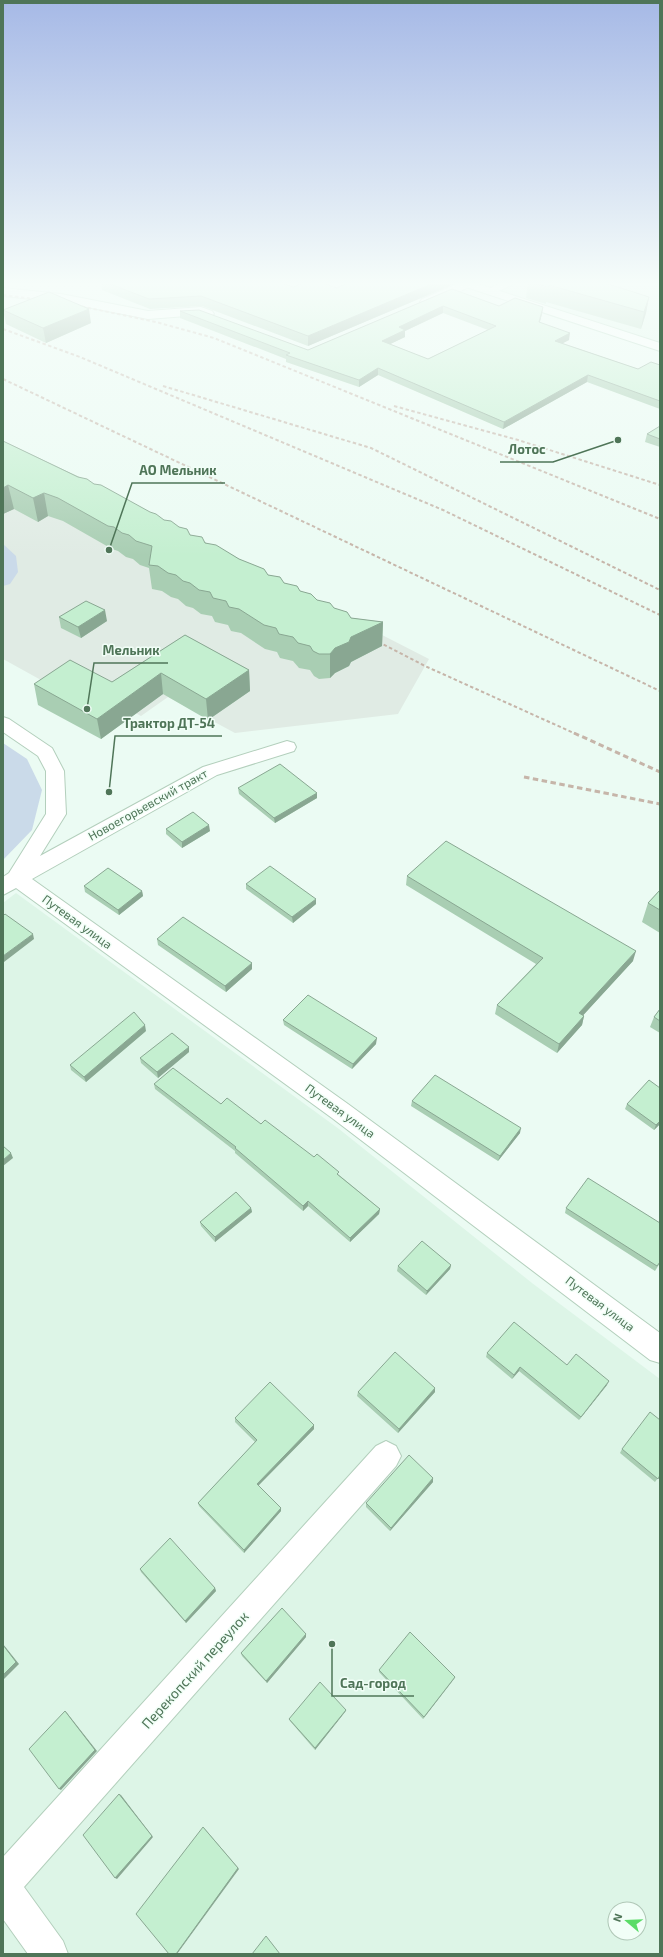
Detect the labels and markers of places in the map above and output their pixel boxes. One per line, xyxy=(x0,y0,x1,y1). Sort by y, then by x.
callout: Лотос xyxy=(500,437,553,462)
callout: АО Мельник xyxy=(132,458,225,483)
callout: Мельник xyxy=(94,638,168,663)
callout: Трактор ДТ-54 xyxy=(115,711,222,736)
callout: Сад-город xyxy=(332,1671,414,1696)

